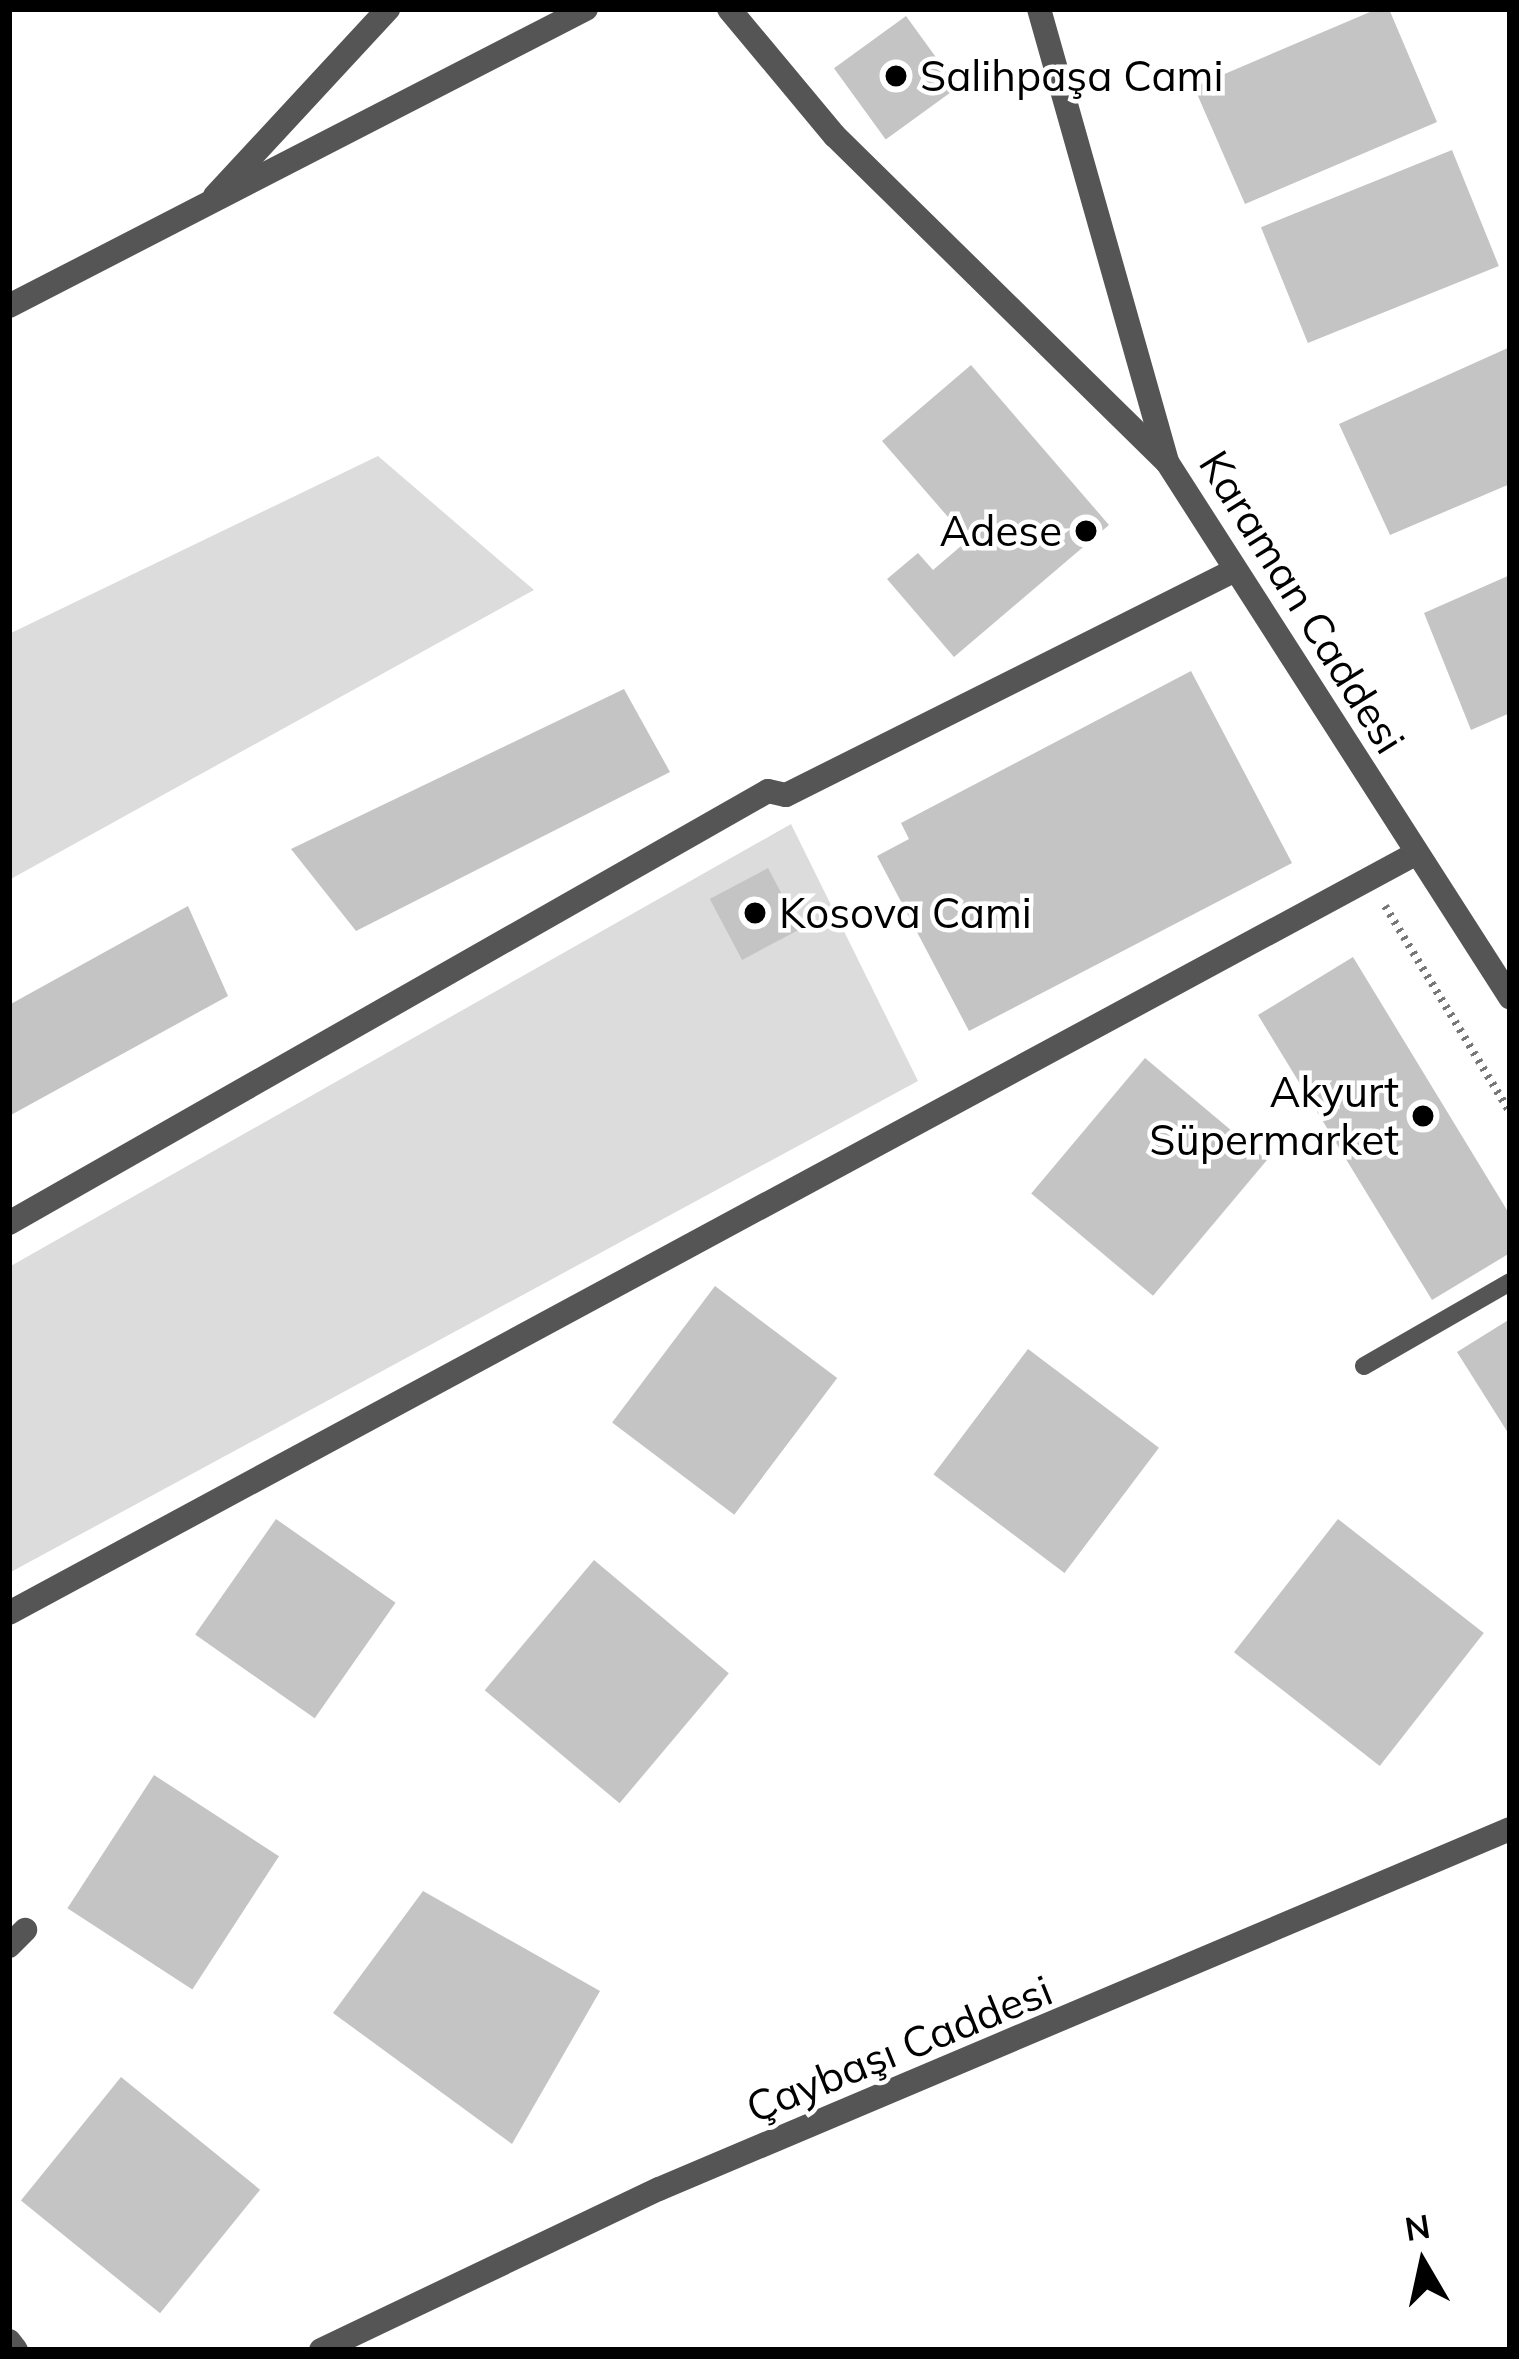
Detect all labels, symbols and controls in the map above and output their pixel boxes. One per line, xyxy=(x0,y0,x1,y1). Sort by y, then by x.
place label: Salihpaşa Cami xyxy=(920,51,1223,101)
marker: Salihpaşa Cami xyxy=(883,63,909,89)
street label: Karaman Caddesi xyxy=(1189,441,1415,763)
place label: Adese xyxy=(940,506,1062,556)
marker: Adese xyxy=(1073,518,1099,544)
place label: Kosova Cami xyxy=(779,888,1032,938)
marker: Kosova Cami xyxy=(742,900,768,926)
place label: Akyurt Süpermarket xyxy=(1149,1067,1399,1166)
marker: Akyurt Süpermarket xyxy=(1410,1103,1436,1129)
street label: Çaybaşı Caddesi xyxy=(739,1965,1059,2133)
north arrow xyxy=(1363,2203,1483,2323)
text: N xyxy=(1402,2205,1433,2249)

